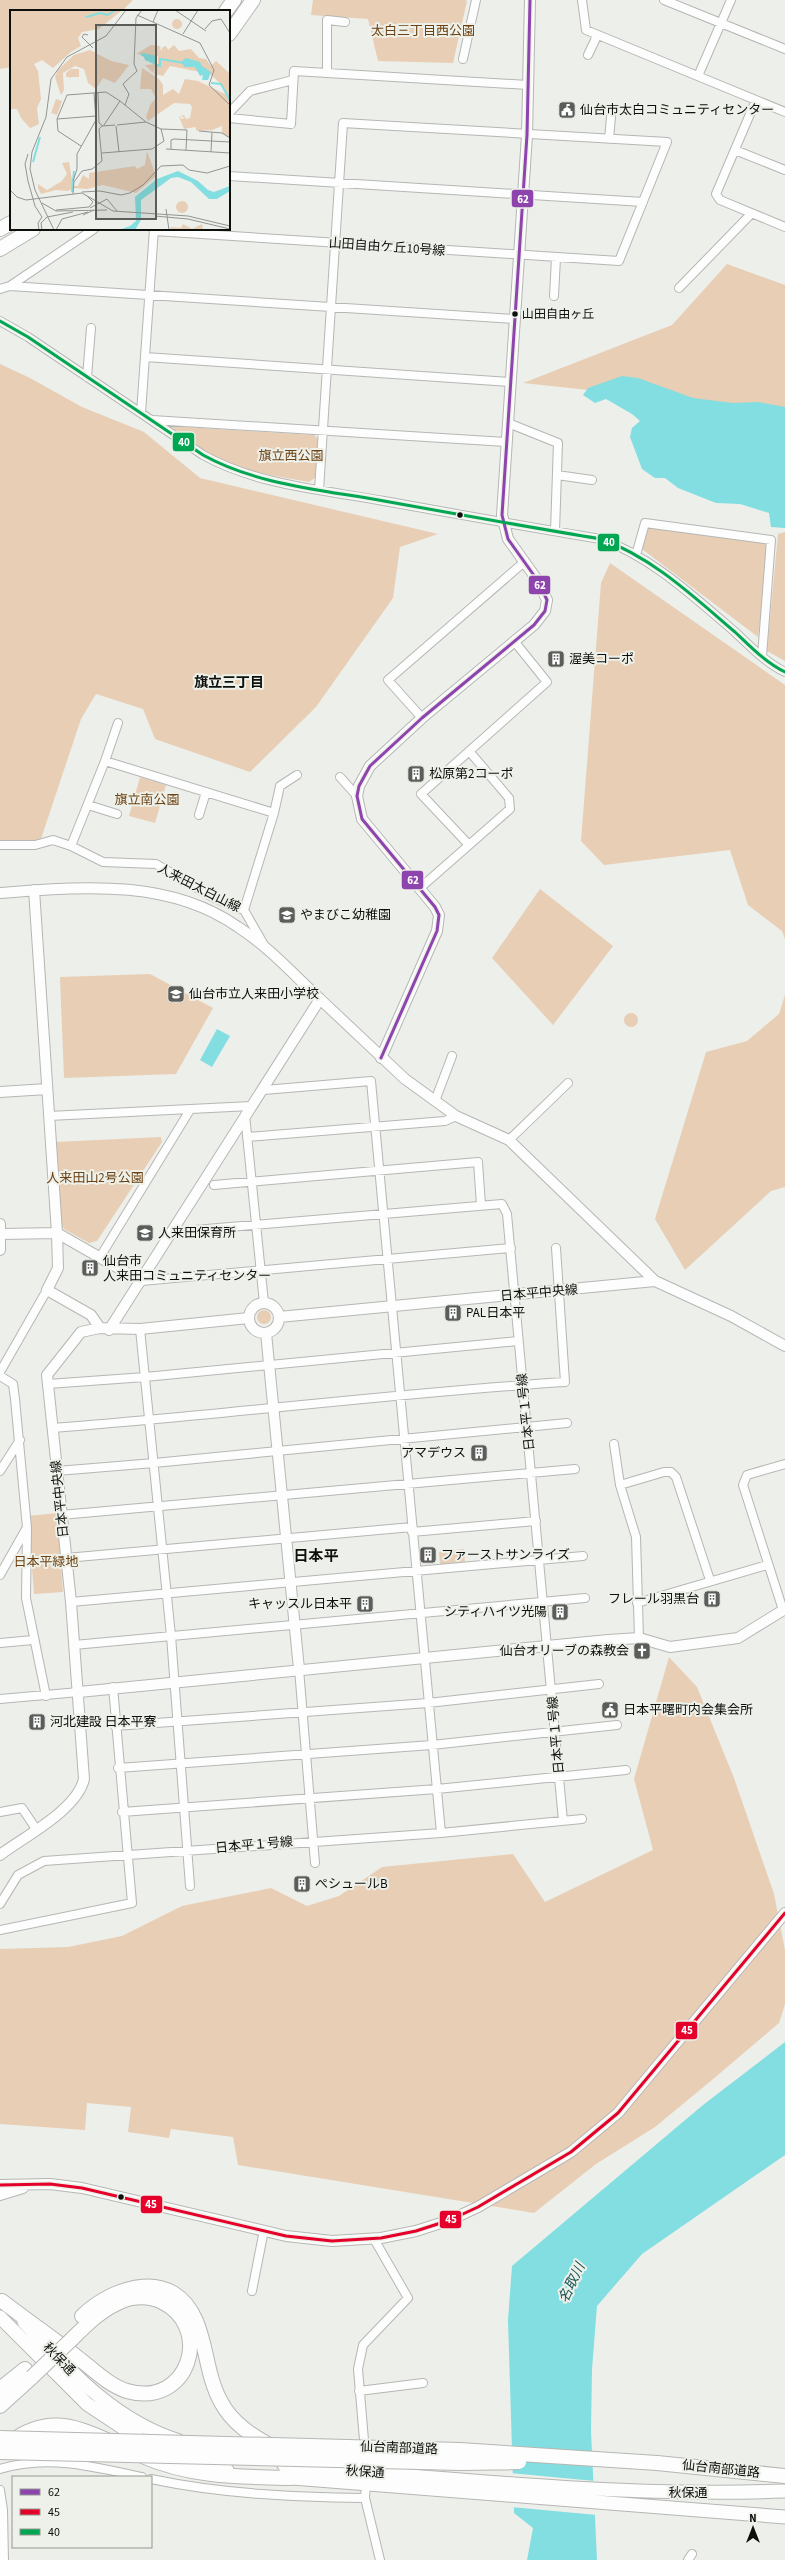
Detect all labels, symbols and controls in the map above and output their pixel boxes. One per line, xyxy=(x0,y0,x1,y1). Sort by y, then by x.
inset map xyxy=(10,10,230,230)
park label: 太白三丁目西公園 xyxy=(371,22,475,40)
public building icon: 仙台市太白コミュニティセンター xyxy=(557,100,577,120)
place label: 仙台市太白コミュニティセンター xyxy=(580,101,774,119)
line badge: 62 xyxy=(511,189,534,208)
text: 62 xyxy=(517,192,529,207)
street label: 山田自由ケ丘10号線 xyxy=(328,234,446,260)
place label: 山田自由ヶ丘 xyxy=(522,306,594,323)
marker: 山田自由ヶ丘 xyxy=(510,309,520,319)
line badge: 40 xyxy=(172,432,195,452)
text: 40 xyxy=(178,435,190,450)
park label: 旗立西公園 xyxy=(258,447,324,465)
unlabelled marker xyxy=(455,510,465,520)
line badge: 40 xyxy=(597,533,620,552)
text: 40 xyxy=(603,535,615,550)
line badge: 62 xyxy=(528,575,551,595)
text: 62 xyxy=(534,578,546,593)
building icon: 渥美コーポ xyxy=(546,649,566,669)
place label: 渥美コーポ xyxy=(569,650,634,668)
district label: 旗立三丁目 xyxy=(194,673,264,693)
building icon: 松原第2コーポ xyxy=(406,764,426,784)
place label: 松原第2コーポ xyxy=(429,765,513,783)
park label: 旗立南公園 xyxy=(114,791,180,809)
street label: 人来田太白山線 xyxy=(154,859,244,917)
line badge: 62 xyxy=(401,870,424,890)
text: 62 xyxy=(407,873,419,888)
school or university icon: やまびこ幼稚園 xyxy=(277,905,297,925)
place label: やまびこ幼稚園 xyxy=(300,906,391,924)
school or university icon: 仙台市立人来田小学校 xyxy=(166,984,186,1004)
place label: 仙台市立人来田小学校 xyxy=(189,985,319,1003)
park label: 人来田山2号公園 xyxy=(46,1169,144,1187)
school or university icon: 人来田保育所 xyxy=(135,1223,155,1243)
place label: 人来田保育所 xyxy=(158,1224,236,1242)
place label: 仙台市 人来田コミュニティセンター xyxy=(103,1252,271,1285)
building icon: 仙台市 人来田コミュニティセンター xyxy=(80,1258,100,1278)
street label: 日本平中央線 xyxy=(499,1281,579,1305)
building icon: PAL日本平 xyxy=(443,1303,463,1323)
place label: PAL日本平 xyxy=(466,1304,525,1322)
street label: 日本平１号線 xyxy=(513,1372,539,1452)
building icon: アマデウス xyxy=(469,1443,489,1463)
place label: アマデウス xyxy=(401,1444,466,1462)
street label: 日本平中央線 xyxy=(47,1459,73,1539)
building icon: ファーストサンライズ xyxy=(418,1545,438,1565)
district label: 日本平 xyxy=(293,1546,339,1567)
place label: ファーストサンライズ xyxy=(441,1546,570,1564)
park label: 日本平緑地 xyxy=(13,1553,79,1571)
building icon: フレール羽黒台 xyxy=(702,1589,722,1609)
place label: フレール羽黒台 xyxy=(608,1590,699,1608)
building icon: キャッスル日本平 xyxy=(355,1594,375,1614)
place label: キャッスル日本平 xyxy=(248,1595,352,1613)
building icon: シティハイツ光陽 xyxy=(550,1602,570,1622)
place label: シティハイツ光陽 xyxy=(444,1603,547,1621)
church icon: 仙台オリーブの森教会 xyxy=(632,1641,652,1661)
place label: 仙台オリーブの森教会 xyxy=(500,1642,629,1660)
street label: 日本平１号線 xyxy=(544,1695,568,1775)
public building icon: 日本平曙町内会集会所 xyxy=(600,1700,620,1720)
place label: 日本平曙町内会集会所 xyxy=(623,1701,753,1719)
building icon: 河北建設 日本平寮 xyxy=(27,1712,47,1732)
place label: 河北建設 日本平寮 xyxy=(50,1713,157,1731)
street label: 日本平１号線 xyxy=(214,1833,294,1857)
building icon: ぺシュールB xyxy=(292,1874,312,1894)
place label: ぺシュールB xyxy=(315,1875,388,1893)
line badge: 45 xyxy=(675,2021,698,2040)
text: 45 xyxy=(681,2023,693,2038)
unlabelled marker xyxy=(116,2192,126,2202)
line badge: 45 xyxy=(140,2195,163,2214)
text: 45 xyxy=(145,2197,157,2212)
line badge: 45 xyxy=(439,2210,462,2229)
text: 45 xyxy=(445,2212,457,2227)
water label: 名取川 xyxy=(554,2258,591,2306)
street label: 秋保通 xyxy=(39,2339,79,2379)
street label: 仙台南部道路 xyxy=(360,2438,438,2458)
street label: 仙台南部道路 xyxy=(681,2456,761,2482)
street label: 秋保通 xyxy=(345,2462,385,2482)
legend xyxy=(12,2476,152,2548)
text: 62 xyxy=(48,2484,60,2501)
street label: 秋保通 xyxy=(668,2484,708,2502)
text: 45 xyxy=(48,2504,60,2521)
north arrow xyxy=(733,2508,773,2548)
text: N xyxy=(749,2511,757,2526)
text: 40 xyxy=(48,2524,60,2541)

